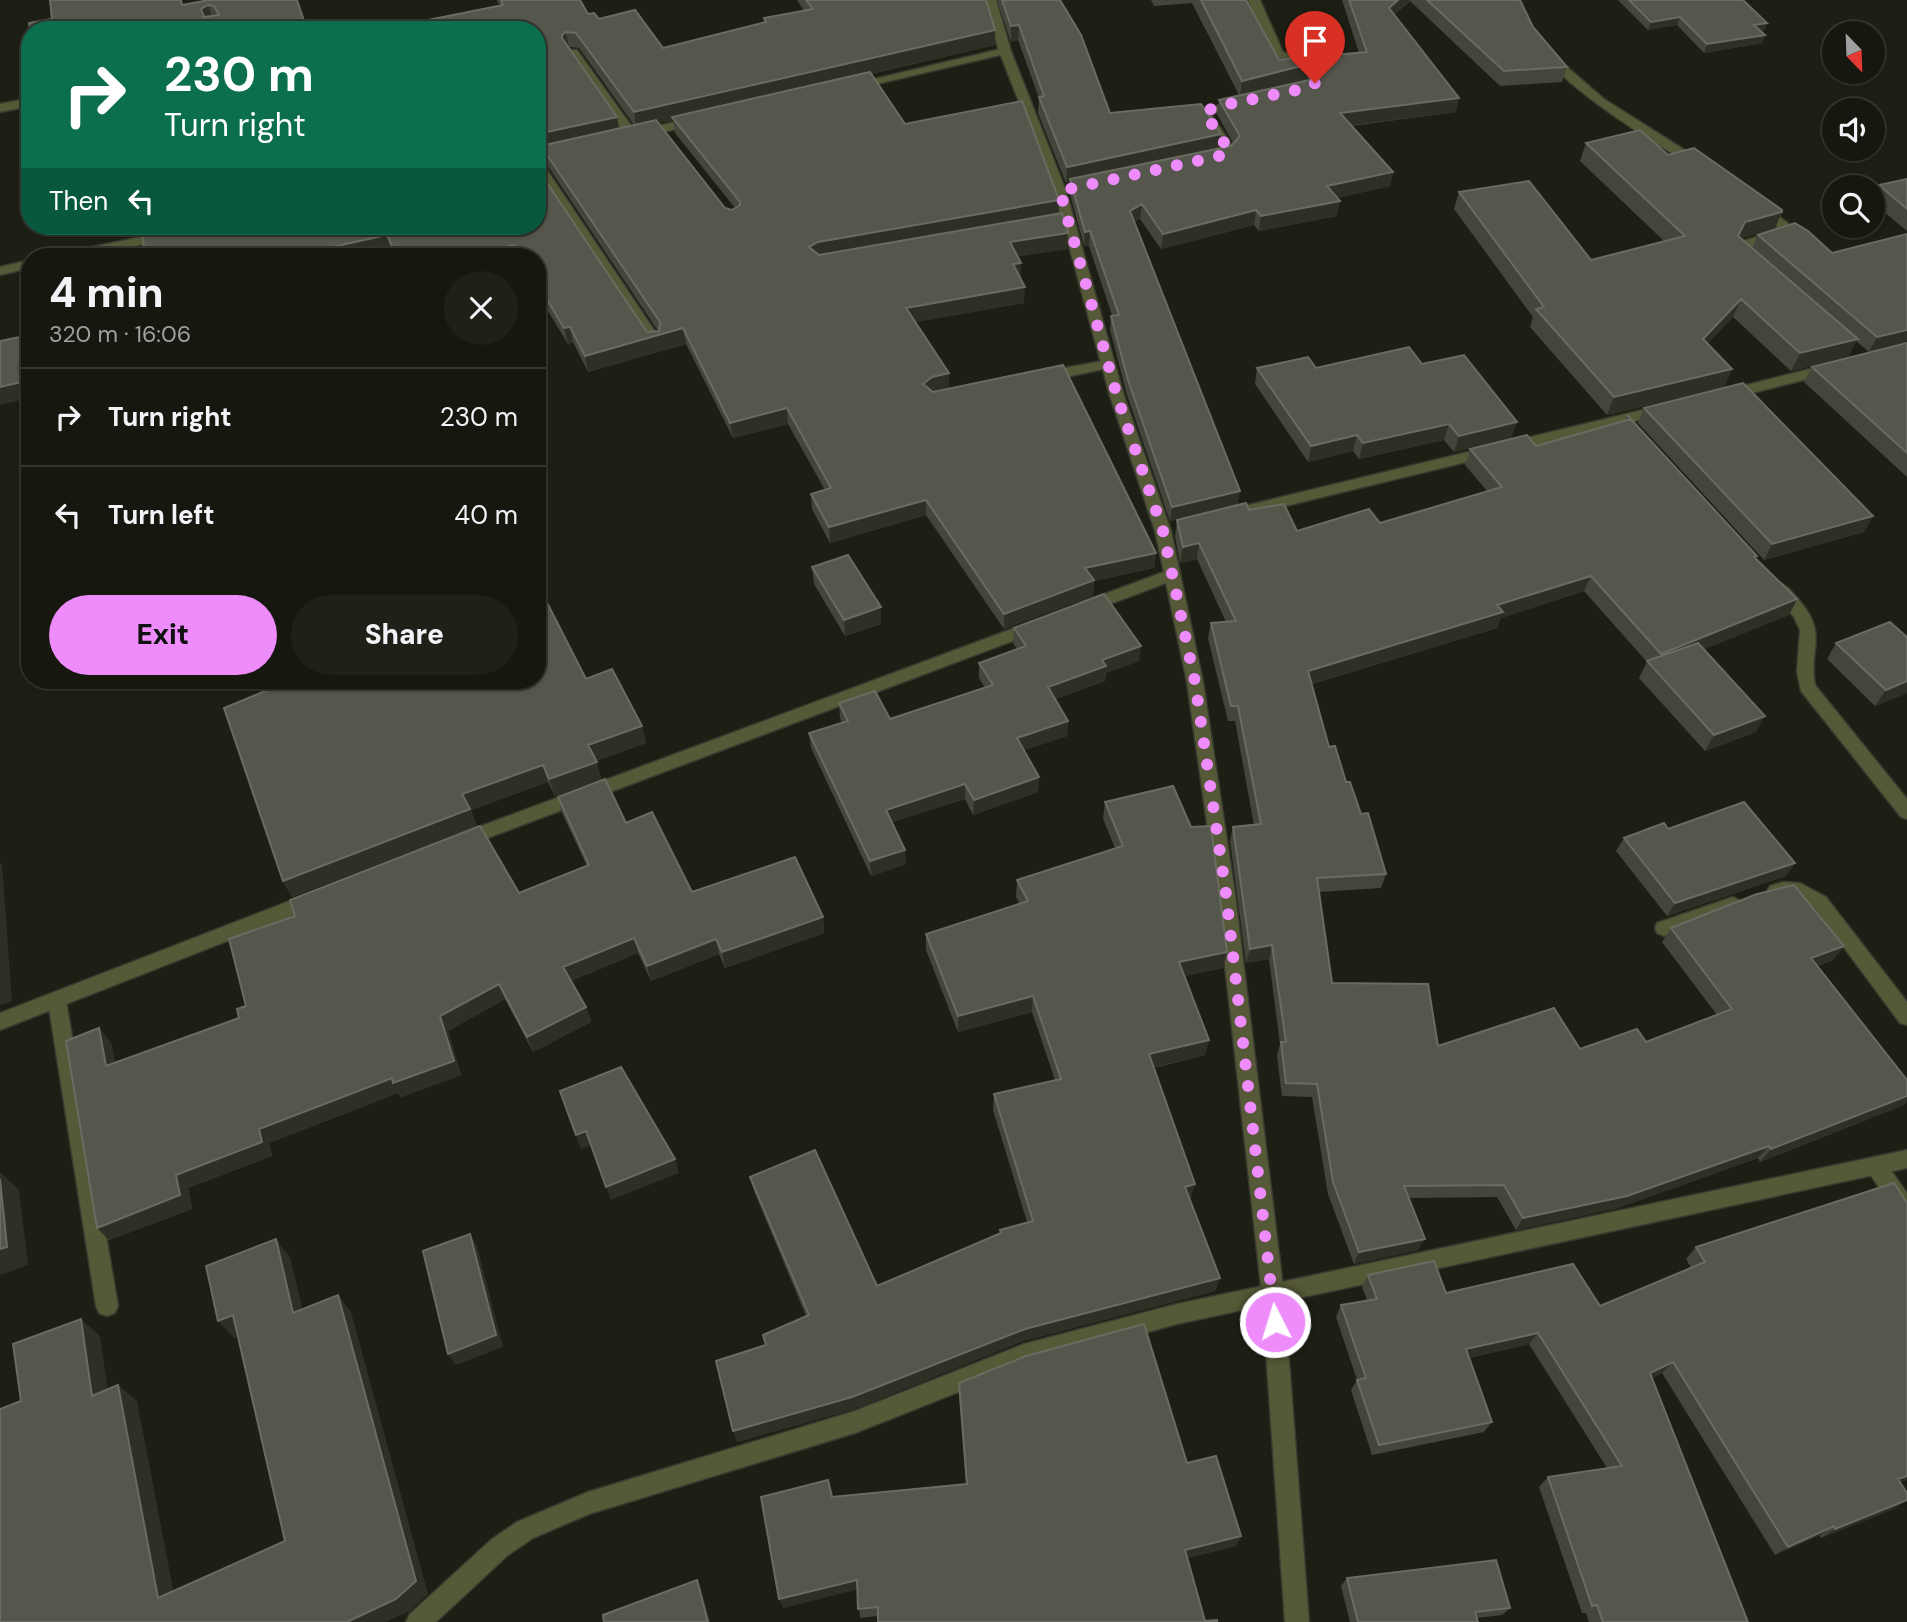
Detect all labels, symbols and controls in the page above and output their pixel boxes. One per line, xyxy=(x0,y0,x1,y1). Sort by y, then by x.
pin xyxy=(1285,11,1345,83)
north arrow xyxy=(1822,21,1885,84)
map controls xyxy=(1822,21,1885,238)
icon: arrive xyxy=(1296,22,1334,60)
text: 230 m xyxy=(164,42,314,106)
icon: right xyxy=(49,49,140,140)
button: sound xyxy=(1822,98,1885,161)
text: Turn right xyxy=(164,104,306,146)
button: search xyxy=(1822,175,1885,238)
icon: left xyxy=(122,182,160,220)
text: Then xyxy=(49,184,108,218)
text: 4 min xyxy=(49,265,164,320)
button: close xyxy=(444,271,518,345)
text: 320 m · 16:06 xyxy=(49,319,191,349)
icon: right xyxy=(49,398,87,436)
text: Turn right xyxy=(108,400,232,434)
text: 230 m xyxy=(440,400,518,434)
icon: left xyxy=(49,496,87,534)
text: Turn left xyxy=(108,498,215,532)
text: 40 m xyxy=(454,498,518,532)
button: Exit xyxy=(49,595,277,675)
button: Share xyxy=(291,595,518,675)
position arrow xyxy=(1238,1285,1312,1359)

